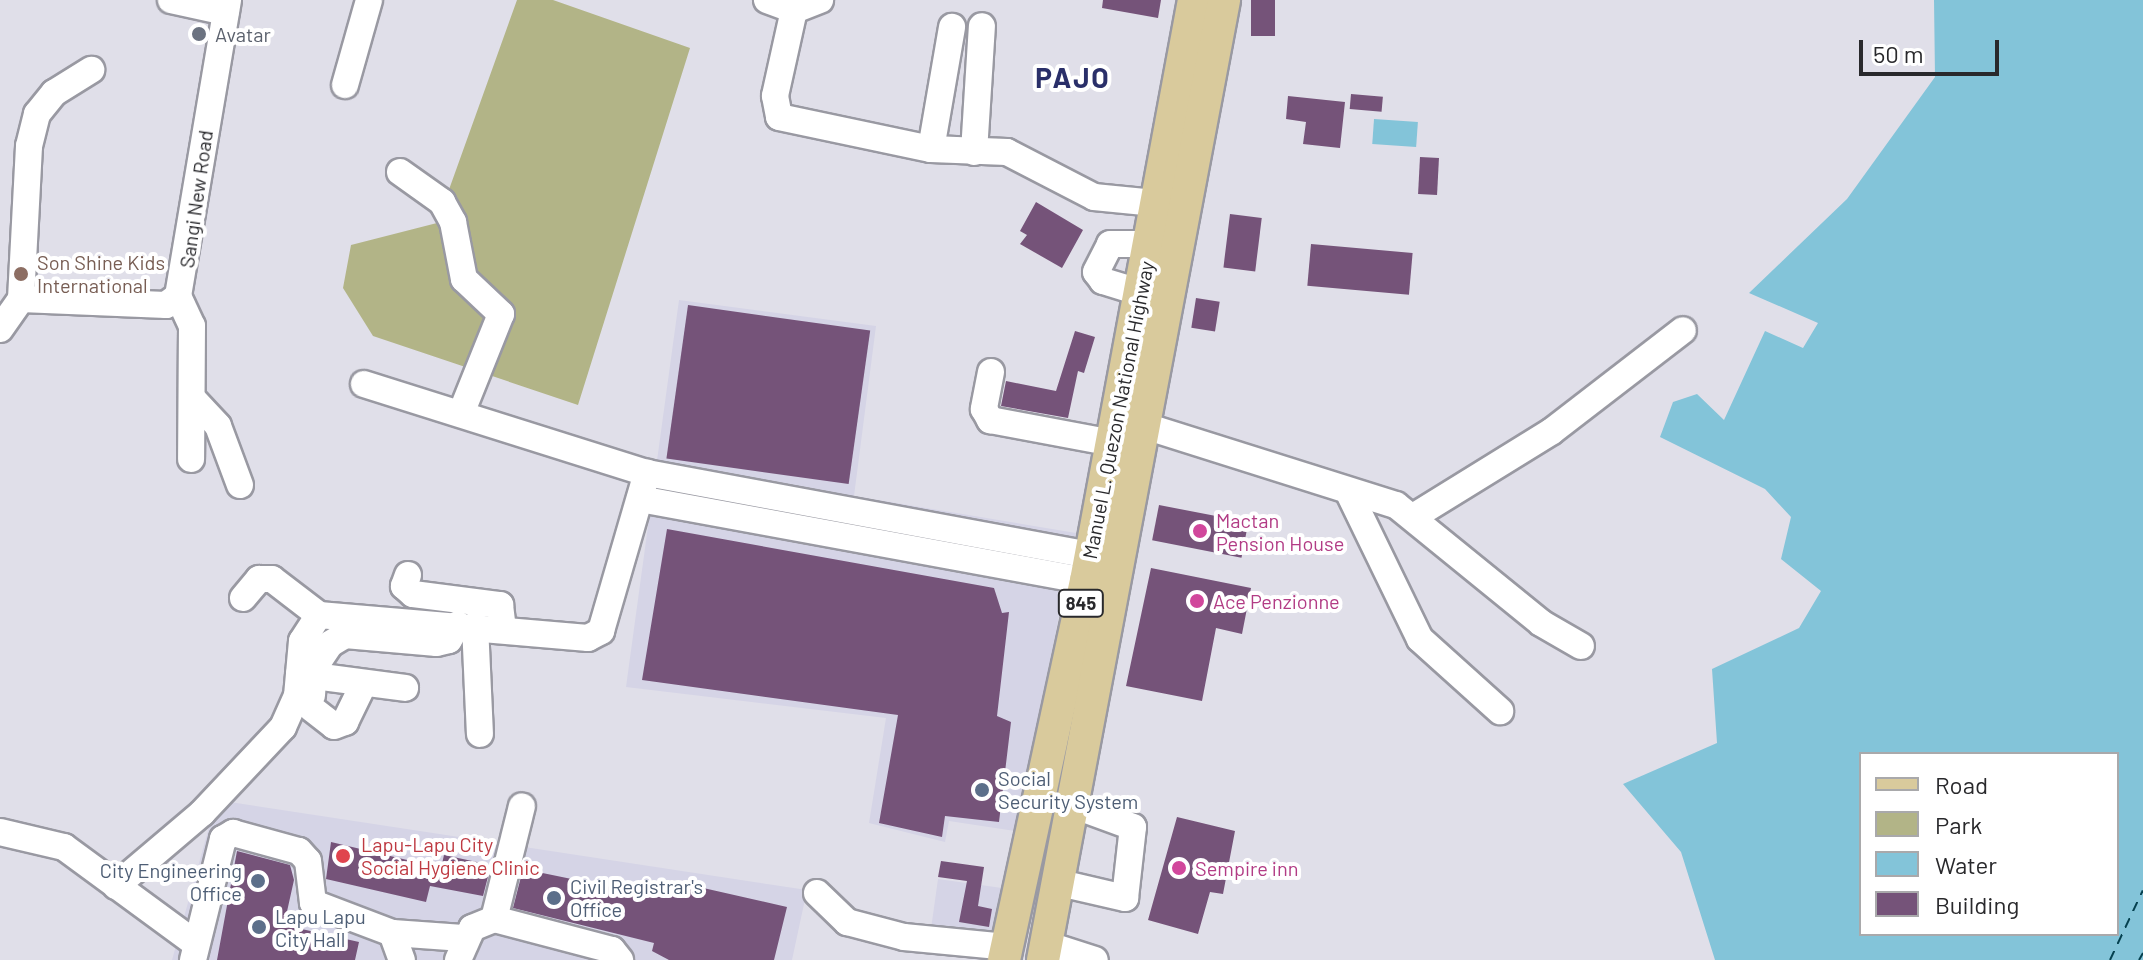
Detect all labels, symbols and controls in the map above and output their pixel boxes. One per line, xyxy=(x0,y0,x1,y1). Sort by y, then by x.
place label: Avatar xyxy=(215,22,271,46)
scale bar xyxy=(1863,24,2003,74)
marker: Avatar xyxy=(190,25,208,43)
text: 50 m xyxy=(1873,39,1924,68)
district label: PAJO xyxy=(1035,60,1111,94)
street label: Sangi New Road xyxy=(174,129,218,269)
place label: Son Shine Kids International xyxy=(37,250,165,297)
street label: Manuel L. Quezon National Highway xyxy=(1077,259,1159,561)
marker: Son Shine Kids International xyxy=(12,265,30,283)
place label: Mactan Pension House xyxy=(1216,508,1344,555)
marker: Mactan Pension House xyxy=(1191,522,1209,540)
road number: 845 xyxy=(1057,589,1105,617)
place label: Ace Penzionne xyxy=(1213,589,1340,613)
marker: Ace Penzionne xyxy=(1188,592,1206,610)
legend xyxy=(1859,752,2119,936)
place label: Social Security System xyxy=(998,766,1138,813)
text: Road xyxy=(1935,770,1988,799)
marker: Social Security System xyxy=(973,781,991,799)
text: Park xyxy=(1935,810,1982,839)
place label: Lapu-Lapu City Social Hygiene Clinic xyxy=(361,832,540,879)
marker: Lapu-Lapu City Social Hygiene Clinic xyxy=(332,845,354,867)
text: Water xyxy=(1935,850,1997,879)
place label: Sempire inn xyxy=(1195,856,1299,880)
place label: City Engineering Office xyxy=(100,858,242,905)
marker: Sempire inn xyxy=(1170,859,1188,877)
marker: City Engineering Office xyxy=(249,872,267,890)
place label: Civil Registrar's Office xyxy=(570,874,703,921)
marker: Civil Registrar's Office xyxy=(545,889,563,907)
text: Building xyxy=(1935,890,2019,919)
place label: Lapu Lapu City Hall xyxy=(275,904,366,951)
marker: Lapu Lapu City Hall xyxy=(250,918,268,936)

